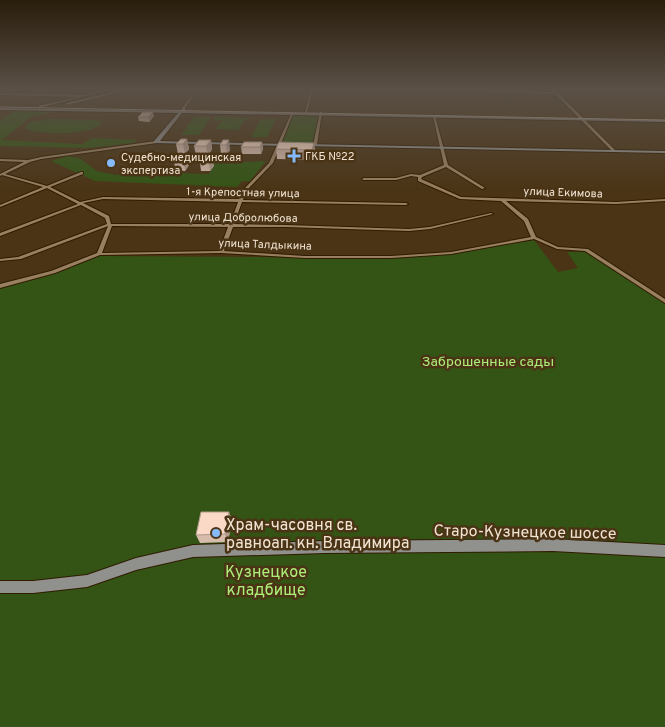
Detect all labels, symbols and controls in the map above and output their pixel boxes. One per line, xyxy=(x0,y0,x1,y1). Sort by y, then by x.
marker: ГКБ №22 xyxy=(287,149,301,163)
place label: ГКБ №22 xyxy=(305,150,355,164)
place label: Судебно-медицинская экспертиза xyxy=(121,151,241,178)
marker: Судебно-медицинская экспертиза xyxy=(105,157,117,169)
street label: 1-я Крепостная улица xyxy=(186,185,300,201)
street label: улица Екимова xyxy=(523,185,603,201)
street label: улица Добролюбова xyxy=(188,210,298,226)
street label: улица Талдыкина xyxy=(218,236,312,254)
park label: Заброшенные сады xyxy=(422,354,554,371)
place label: Храм-часовня св. равноап. кн. Владимира xyxy=(226,516,409,554)
street label: Старо-Кузнецкое шоссе xyxy=(433,521,617,545)
marker: Храм-часовня св. равноап. кн. Владимира xyxy=(210,527,222,539)
park label: Кузнецкое кладбище xyxy=(225,563,307,601)

